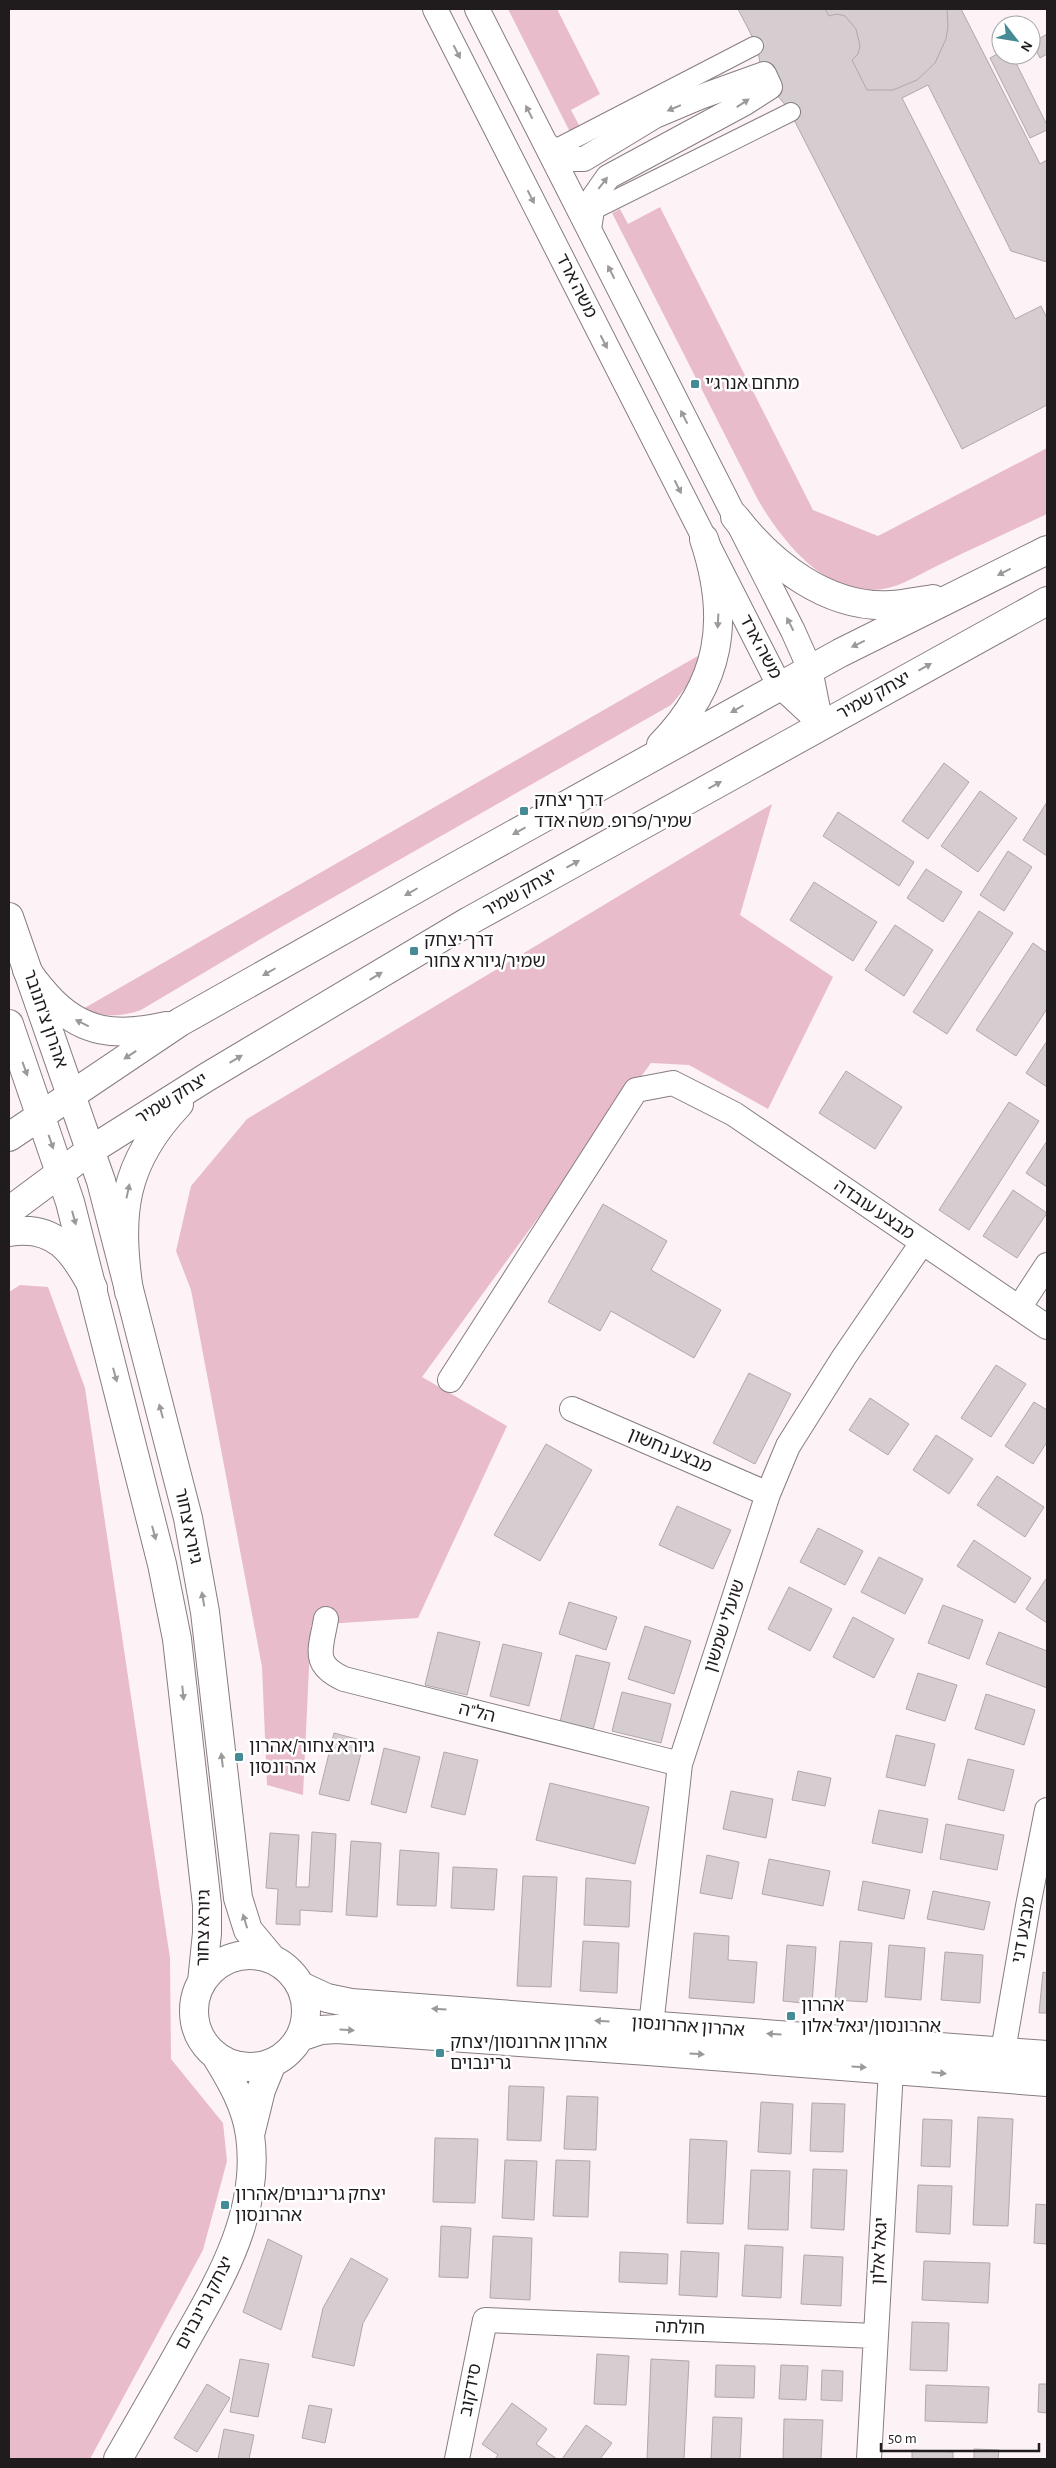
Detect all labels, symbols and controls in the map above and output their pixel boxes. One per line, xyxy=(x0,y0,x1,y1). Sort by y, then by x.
north arrow xyxy=(991,15,1041,65)
text: N xyxy=(1018,38,1035,54)
one-way arrow xyxy=(453,45,461,59)
one-way arrow xyxy=(737,98,750,108)
one-way arrow xyxy=(525,105,533,119)
one-way arrow xyxy=(666,105,681,113)
one-way arrow xyxy=(598,177,609,190)
one-way arrow xyxy=(527,190,535,204)
street label: משה ארד xyxy=(552,251,600,321)
one-way arrow xyxy=(607,265,615,280)
one-way arrow xyxy=(600,335,608,349)
place label: מתחם אנרג׳י xyxy=(705,375,800,393)
marker: מתחם אנרג׳י xyxy=(689,378,701,390)
one-way arrow xyxy=(680,410,688,425)
one-way arrow xyxy=(674,480,682,494)
one-way arrow xyxy=(997,568,1011,576)
street label: משה ארד xyxy=(736,612,784,682)
one-way arrow xyxy=(714,614,722,630)
one-way arrow xyxy=(786,617,794,632)
one-way arrow xyxy=(851,640,865,648)
one-way arrow xyxy=(919,663,932,672)
street label: יצחק שמיר xyxy=(834,669,914,723)
one-way arrow xyxy=(729,705,744,713)
one-way arrow xyxy=(709,780,722,789)
place label: דרך יצחק שמיר/פרופ. משה אדד xyxy=(534,792,692,831)
marker: דרך יצחק שמיר/פרופ. משה אדד xyxy=(518,805,530,817)
one-way arrow xyxy=(512,827,526,836)
one-way arrow xyxy=(567,859,580,868)
street label: יצחק שמיר xyxy=(480,866,560,920)
one-way arrow xyxy=(403,888,418,896)
place label: דרך יצחק שמיר/גיורא צחור xyxy=(424,932,546,971)
marker: דרך יצחק שמיר/גיורא צחור xyxy=(408,945,420,957)
street label: אהרון צ'חנובר xyxy=(20,968,70,1070)
one-way arrow xyxy=(262,968,277,976)
one-way arrow xyxy=(370,972,383,981)
one-way arrow xyxy=(75,1019,89,1027)
one-way arrow xyxy=(123,1050,136,1060)
one-way arrow xyxy=(230,1055,243,1064)
one-way arrow xyxy=(22,1061,29,1076)
street label: יצחק שמיר xyxy=(133,1070,211,1128)
one-way arrow xyxy=(47,1135,55,1150)
street label: מבצע עובדה xyxy=(831,1177,918,1243)
one-way arrow xyxy=(124,1184,132,1199)
one-way arrow xyxy=(70,1211,78,1226)
one-way arrow xyxy=(112,1368,120,1383)
one-way arrow xyxy=(156,1404,164,1419)
street label: מבצע נחשון xyxy=(625,1425,715,1477)
street label: גיורא צחור xyxy=(171,1486,205,1566)
one-way arrow xyxy=(150,1526,158,1541)
street label: שועלי שמשון xyxy=(701,1577,748,1675)
one-way arrow xyxy=(198,1591,206,1607)
one-way arrow xyxy=(179,1685,187,1701)
street label: הל"ה xyxy=(457,1699,497,1726)
place label: גיורא צחור/אהרון אהרונסון xyxy=(249,1738,375,1777)
marker: גיורא צחור/אהרון אהרונסון xyxy=(233,1751,245,1763)
one-way arrow xyxy=(218,1752,226,1768)
street label: גיורא צחור xyxy=(194,1889,214,1967)
street label: מבצע דני xyxy=(1009,1895,1039,1965)
one-way arrow xyxy=(241,1913,248,1928)
place label: אהרון אהרונסון/יגאל אלון xyxy=(801,1997,941,2036)
one-way arrow xyxy=(431,2005,447,2013)
marker: אהרון אהרונסון/יגאל אלון xyxy=(785,2010,797,2022)
street label: אהרון אהרונסון xyxy=(631,2014,745,2040)
one-way arrow xyxy=(593,2016,609,2024)
one-way arrow xyxy=(339,2026,355,2034)
one-way arrow xyxy=(766,2029,782,2037)
place label: אהרון אהרונסון/יצחק גרינבוים xyxy=(450,2034,607,2073)
marker: אהרון אהרונסון/יצחק גרינבוים xyxy=(434,2047,446,2059)
one-way arrow xyxy=(689,2051,705,2059)
one-way arrow xyxy=(851,2063,867,2071)
one-way arrow xyxy=(932,2069,948,2077)
place label: יצחק גרינבוים/אהרון אהרונסון xyxy=(235,2186,386,2225)
marker: יצחק גרינבוים/אהרון אהרונסון xyxy=(219,2199,231,2211)
street label: יגאל אלון xyxy=(868,2217,891,2285)
street label: יצחק גרינבוים xyxy=(173,2253,237,2353)
street label: חולתה xyxy=(655,2317,705,2338)
street label: סידקוב xyxy=(457,2362,485,2418)
scale bar xyxy=(881,2420,1038,2452)
text: 50 m xyxy=(888,2431,917,2446)

